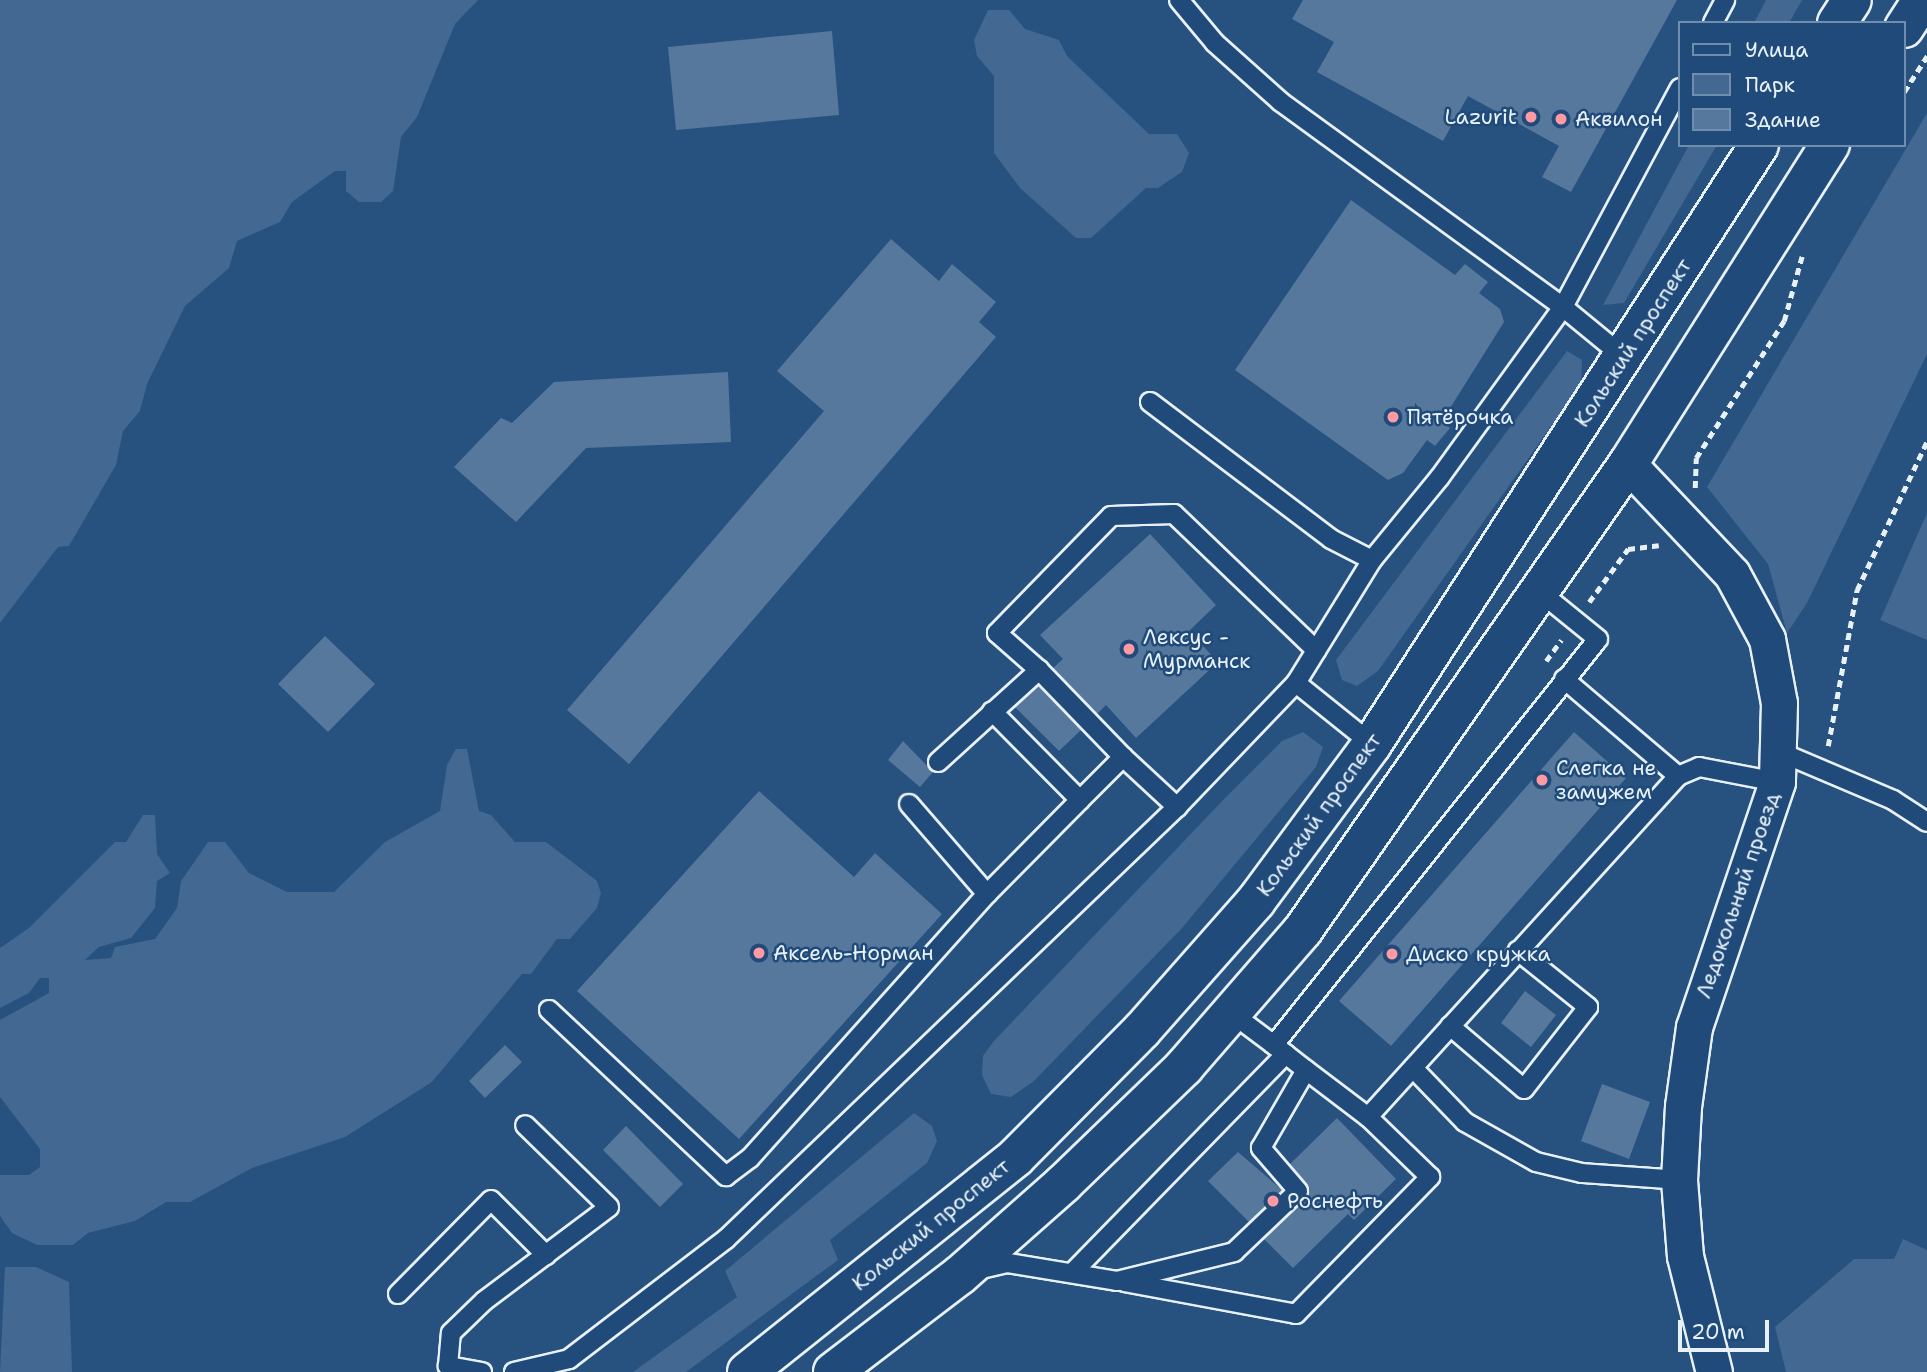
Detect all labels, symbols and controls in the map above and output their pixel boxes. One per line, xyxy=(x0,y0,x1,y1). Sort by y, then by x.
legend xyxy=(1678,21,1906,147)
text: Улица xyxy=(1745,36,1808,64)
text: Парк xyxy=(1745,71,1795,99)
place label: Lazurit xyxy=(1445,104,1517,130)
place label: Аквилон xyxy=(1575,106,1663,132)
text: Здание xyxy=(1745,106,1821,134)
marker: Lazurit xyxy=(1523,109,1539,125)
marker: Аквилон xyxy=(1553,111,1569,127)
street label: Кольский проспект xyxy=(1569,254,1697,432)
place label: Пятёрочка xyxy=(1407,404,1513,430)
marker: Пятёрочка xyxy=(1385,409,1401,425)
place label: Лексус - Мурманск xyxy=(1143,624,1250,674)
marker: Лексус - Мурманск xyxy=(1121,641,1137,657)
street label: Кольский проспект xyxy=(1251,729,1387,901)
place label: Слегка не замужем xyxy=(1556,755,1656,805)
marker: Слегка не замужем xyxy=(1534,772,1550,788)
street label: Ледокольный проезд xyxy=(1691,789,1785,1001)
place label: Аксель-Норман xyxy=(773,940,934,966)
place label: Диско кружка xyxy=(1406,941,1551,967)
marker: Аксель-Норман xyxy=(751,945,767,961)
marker: Диско кружка xyxy=(1384,946,1400,962)
street label: Кольский проспект xyxy=(847,1154,1015,1296)
place label: Роснефть xyxy=(1287,1188,1383,1214)
marker: Роснефть xyxy=(1265,1193,1281,1209)
scale bar xyxy=(1682,1306,1773,1350)
text: 20 m xyxy=(1691,1318,1745,1346)

